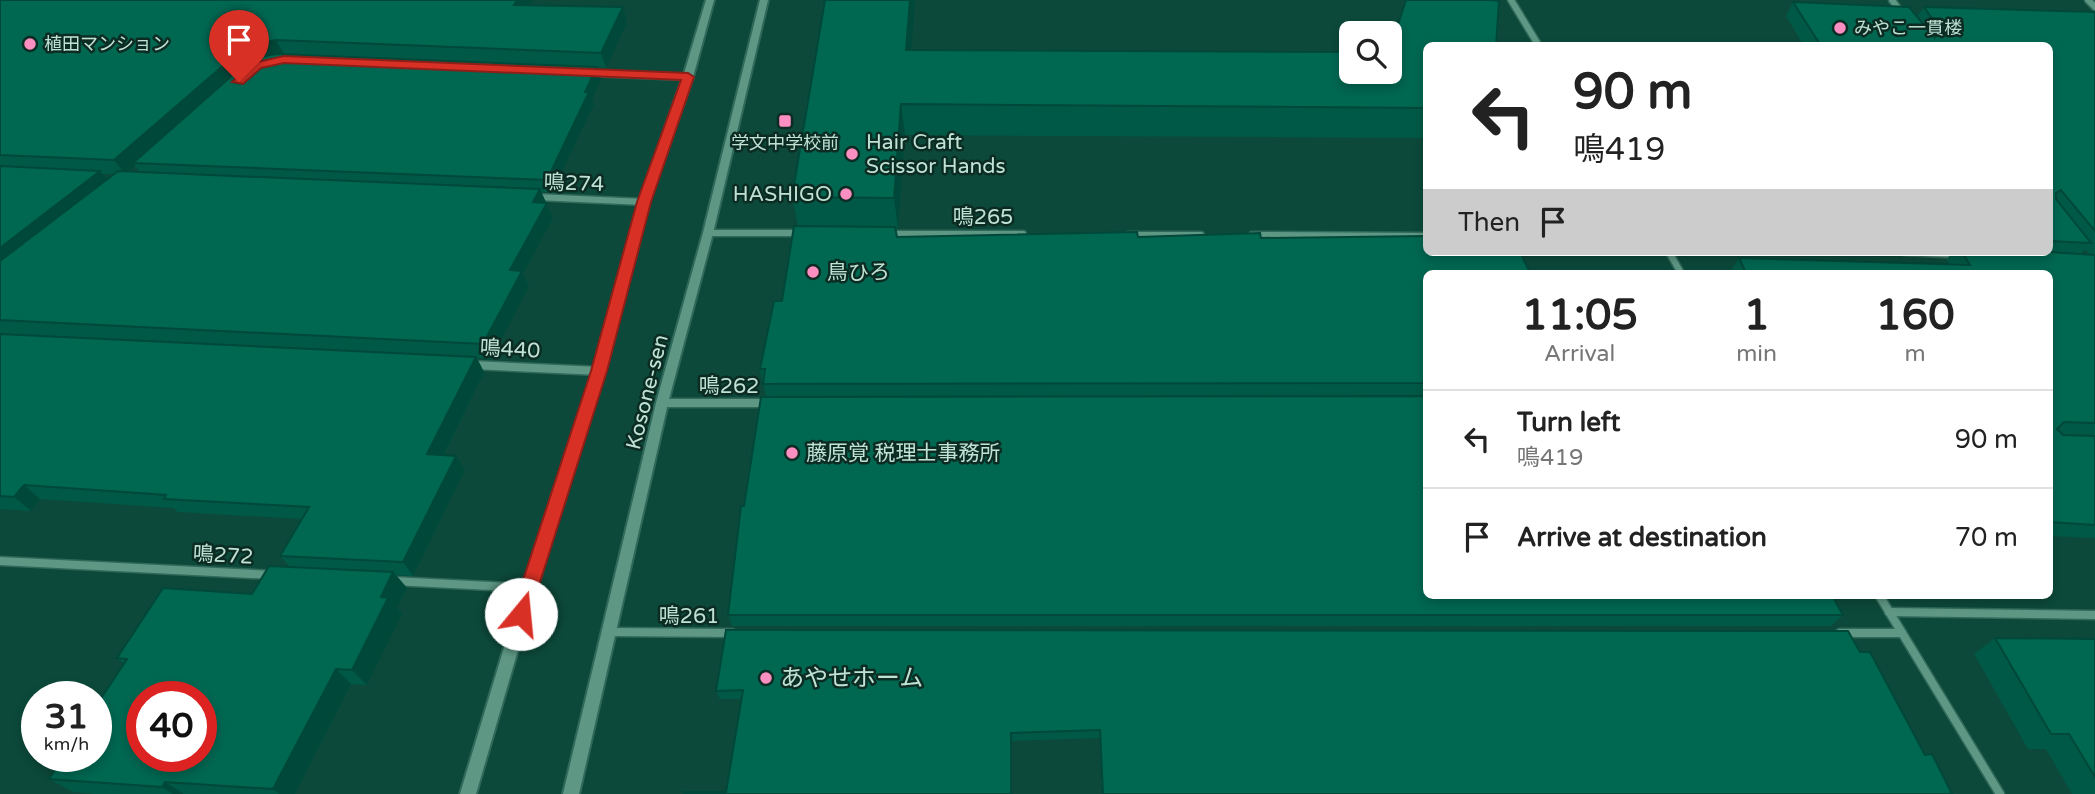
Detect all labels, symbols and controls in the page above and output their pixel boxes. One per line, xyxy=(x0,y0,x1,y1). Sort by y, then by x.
pin xyxy=(209,10,269,82)
place label: みやこ一貫楼 xyxy=(1854,17,1962,39)
marker: みやこ一貫楼 xyxy=(1832,20,1848,36)
icon: arrive xyxy=(220,21,258,59)
map controls xyxy=(1339,21,1402,84)
button: search xyxy=(1339,21,1402,84)
place label: 植田マンション xyxy=(44,33,170,55)
marker: 植田マンション xyxy=(22,36,38,52)
text: 90 m xyxy=(1573,63,1692,122)
icon: left xyxy=(1458,70,1549,161)
marker: 学文中学校前 xyxy=(777,113,793,129)
place label: Hair Craft Scissor Hands xyxy=(866,130,1006,179)
text: 鳴419 xyxy=(1573,131,1665,169)
place label: 学文中学校前 xyxy=(731,132,839,154)
marker: Hair Craft Scissor Hands xyxy=(844,146,860,162)
street label: 鳴274 xyxy=(543,170,605,197)
place label: HASHIGO xyxy=(733,182,832,207)
marker: HASHIGO xyxy=(838,186,854,202)
icon: arrive xyxy=(1534,203,1572,241)
street label: 鳴265 xyxy=(953,205,1013,230)
text: Then xyxy=(1458,207,1520,238)
place label: 鳥ひろ xyxy=(827,260,890,285)
marker: 鳥ひろ xyxy=(805,264,821,280)
text: 11:05 xyxy=(1521,290,1638,341)
text: 1 xyxy=(1743,290,1770,341)
text: 160 xyxy=(1875,290,1955,341)
street label: Kosone-sen xyxy=(621,332,674,452)
street label: 鳴440 xyxy=(479,335,541,364)
text: Arrival xyxy=(1544,340,1615,368)
text: min xyxy=(1736,340,1777,368)
text: m xyxy=(1904,340,1926,368)
street label: 鳴262 xyxy=(699,374,759,399)
text: Turn left xyxy=(1517,407,1620,438)
icon: left xyxy=(1458,420,1496,458)
text: 90 m xyxy=(1955,424,2018,455)
place label: 藤原覚 税理士事務所 xyxy=(806,441,1000,466)
text: 鳴419 xyxy=(1517,444,1583,472)
marker: 藤原覚 税理士事務所 xyxy=(784,445,800,461)
icon: arrive xyxy=(1458,518,1496,556)
text: Arrive at destination xyxy=(1517,522,1767,553)
text: 70 m xyxy=(1955,522,2018,553)
street label: 鳴272 xyxy=(192,541,254,570)
position arrow xyxy=(484,577,558,651)
street label: 鳴261 xyxy=(659,604,719,629)
place label: あやせホーム xyxy=(780,664,923,693)
marker: あやせホーム xyxy=(758,670,774,686)
speed limit sign: 40 xyxy=(126,681,217,772)
text: 31 xyxy=(45,696,88,738)
text: km/h xyxy=(44,733,89,755)

